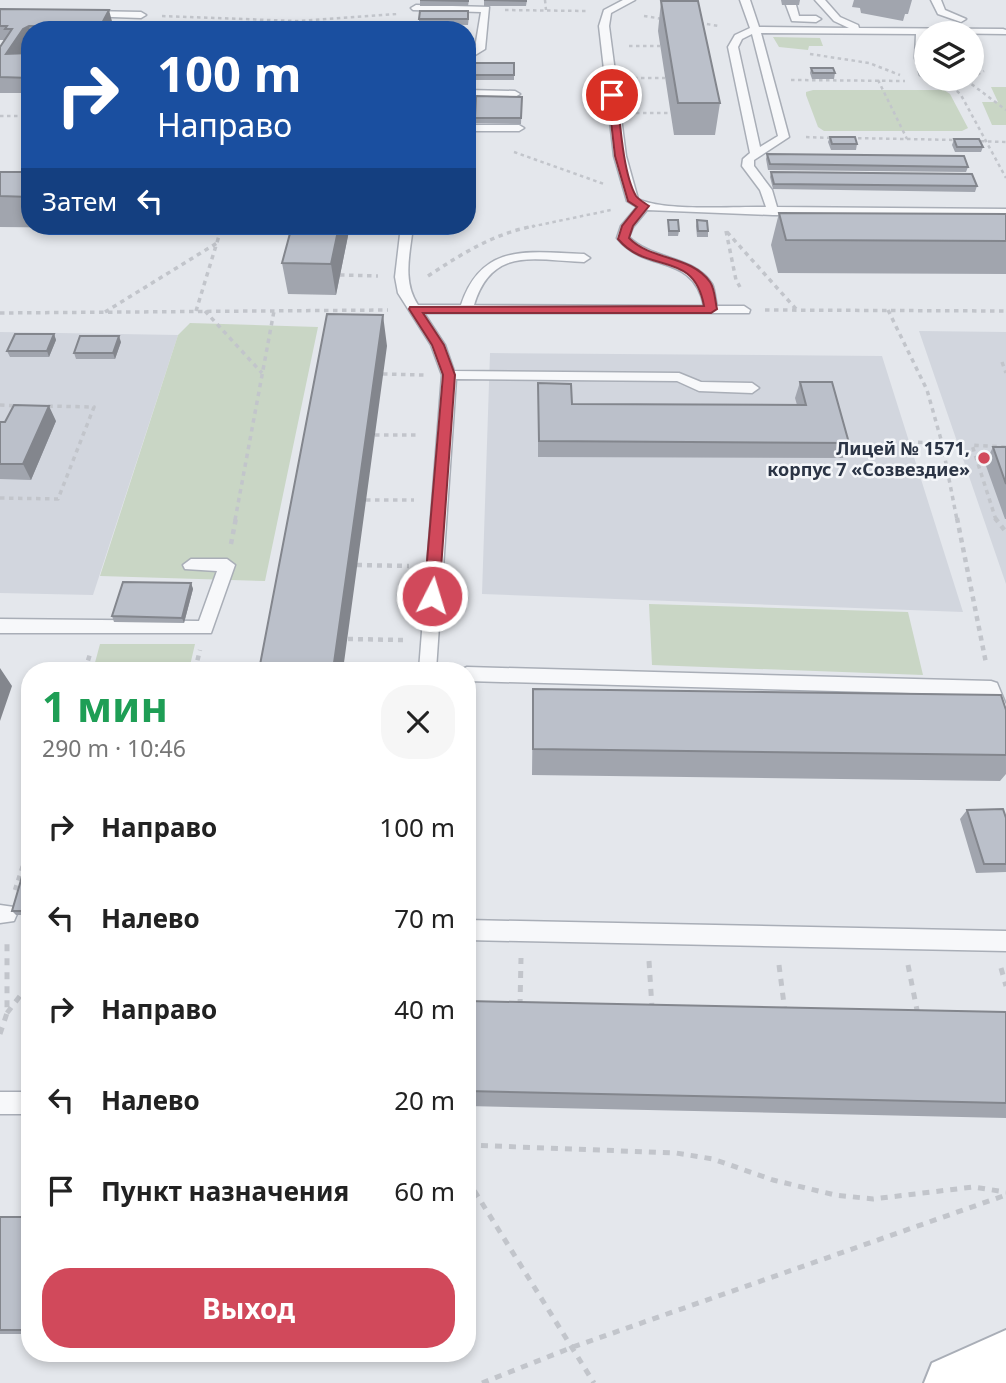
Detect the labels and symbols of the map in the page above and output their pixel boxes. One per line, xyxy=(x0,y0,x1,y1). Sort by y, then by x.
pin xyxy=(582,65,642,125)
place label: Лицей № 1571, корпус 7 «Созвездие» xyxy=(767,436,970,481)
marker: Лицей № 1571, корпус 7 «Созвездие» xyxy=(976,450,992,466)
position arrow xyxy=(395,559,469,633)

